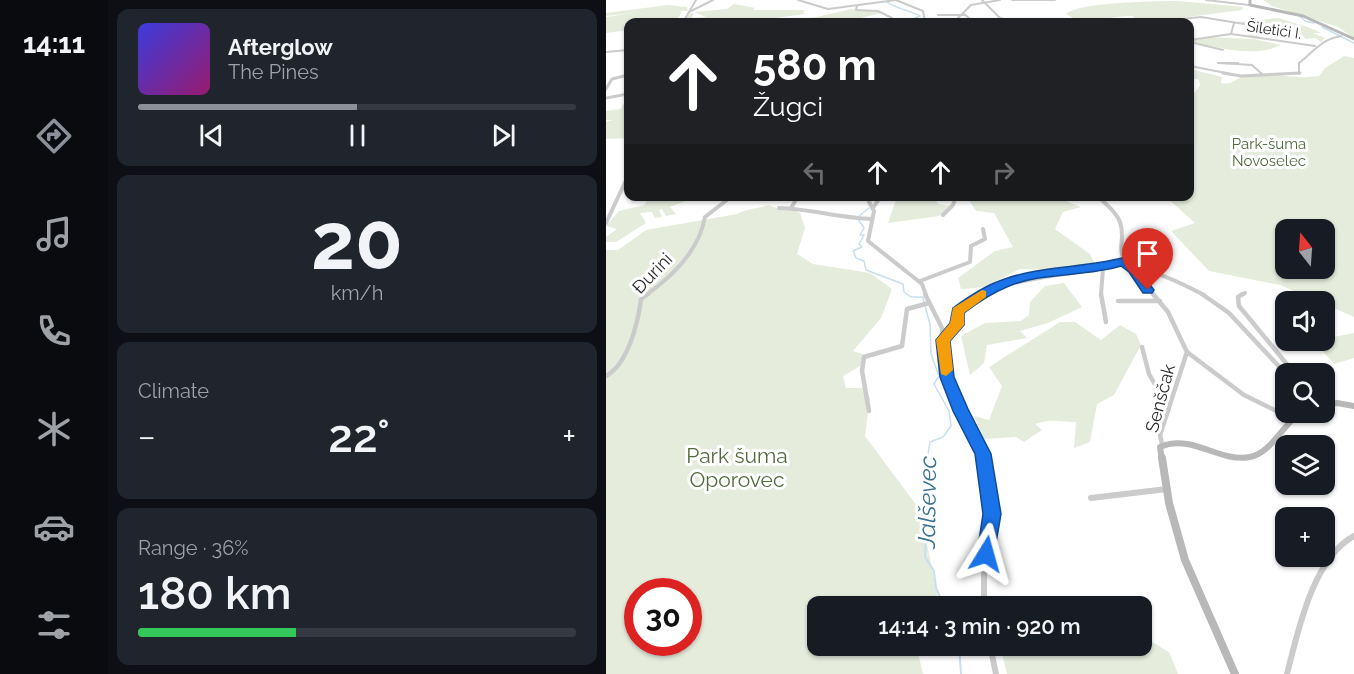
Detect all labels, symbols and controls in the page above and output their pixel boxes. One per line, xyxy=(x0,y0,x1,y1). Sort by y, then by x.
street label: Šiletići I. xyxy=(1245,16,1303,43)
text: 14:11 xyxy=(23,28,85,59)
text: Afterglow xyxy=(228,34,333,60)
text: 580 m xyxy=(753,41,877,90)
icon: ahead xyxy=(654,42,732,120)
text: The Pines xyxy=(228,60,319,84)
text: Žugci xyxy=(753,91,823,122)
icon: directions xyxy=(33,115,75,157)
icon: previous xyxy=(195,119,228,152)
icon: pause xyxy=(341,119,374,152)
icon: next xyxy=(487,119,520,152)
park label: Park-šuma Novoselec xyxy=(1232,135,1306,170)
icon: left xyxy=(798,156,831,189)
icon: ahead xyxy=(861,156,894,189)
icon: ahead xyxy=(924,156,957,189)
icon: right xyxy=(987,156,1020,189)
text: 20 xyxy=(311,196,403,287)
icon: music xyxy=(33,213,75,255)
north arrow xyxy=(1275,219,1335,279)
map controls xyxy=(1275,219,1335,567)
pin xyxy=(1122,228,1173,290)
icon: arrive xyxy=(1131,237,1164,270)
street label: Đurini xyxy=(628,248,676,298)
text: km/h xyxy=(331,281,383,305)
button: sound xyxy=(1275,291,1335,351)
icon: phone xyxy=(33,310,75,352)
street label: Senščak xyxy=(1141,361,1179,434)
button: search xyxy=(1275,363,1335,423)
text: Climate xyxy=(138,379,209,403)
icon: climate xyxy=(33,408,75,450)
text: 22° xyxy=(328,410,390,463)
text: − xyxy=(138,417,156,456)
text: + xyxy=(562,417,576,456)
button: layers xyxy=(1275,435,1335,495)
park label: Park šuma Oporovec xyxy=(686,443,788,492)
water label: Jalševec xyxy=(912,455,942,550)
icon: car xyxy=(33,506,75,548)
button: + xyxy=(1275,507,1335,567)
position arrow xyxy=(954,522,1018,586)
text: Range · 36% xyxy=(138,536,249,560)
text: 180 km xyxy=(138,567,291,620)
speed limit sign: 30 xyxy=(624,578,702,656)
icon: filters xyxy=(33,604,75,646)
text: 14:14 · 3 min · 920 m xyxy=(878,613,1081,639)

